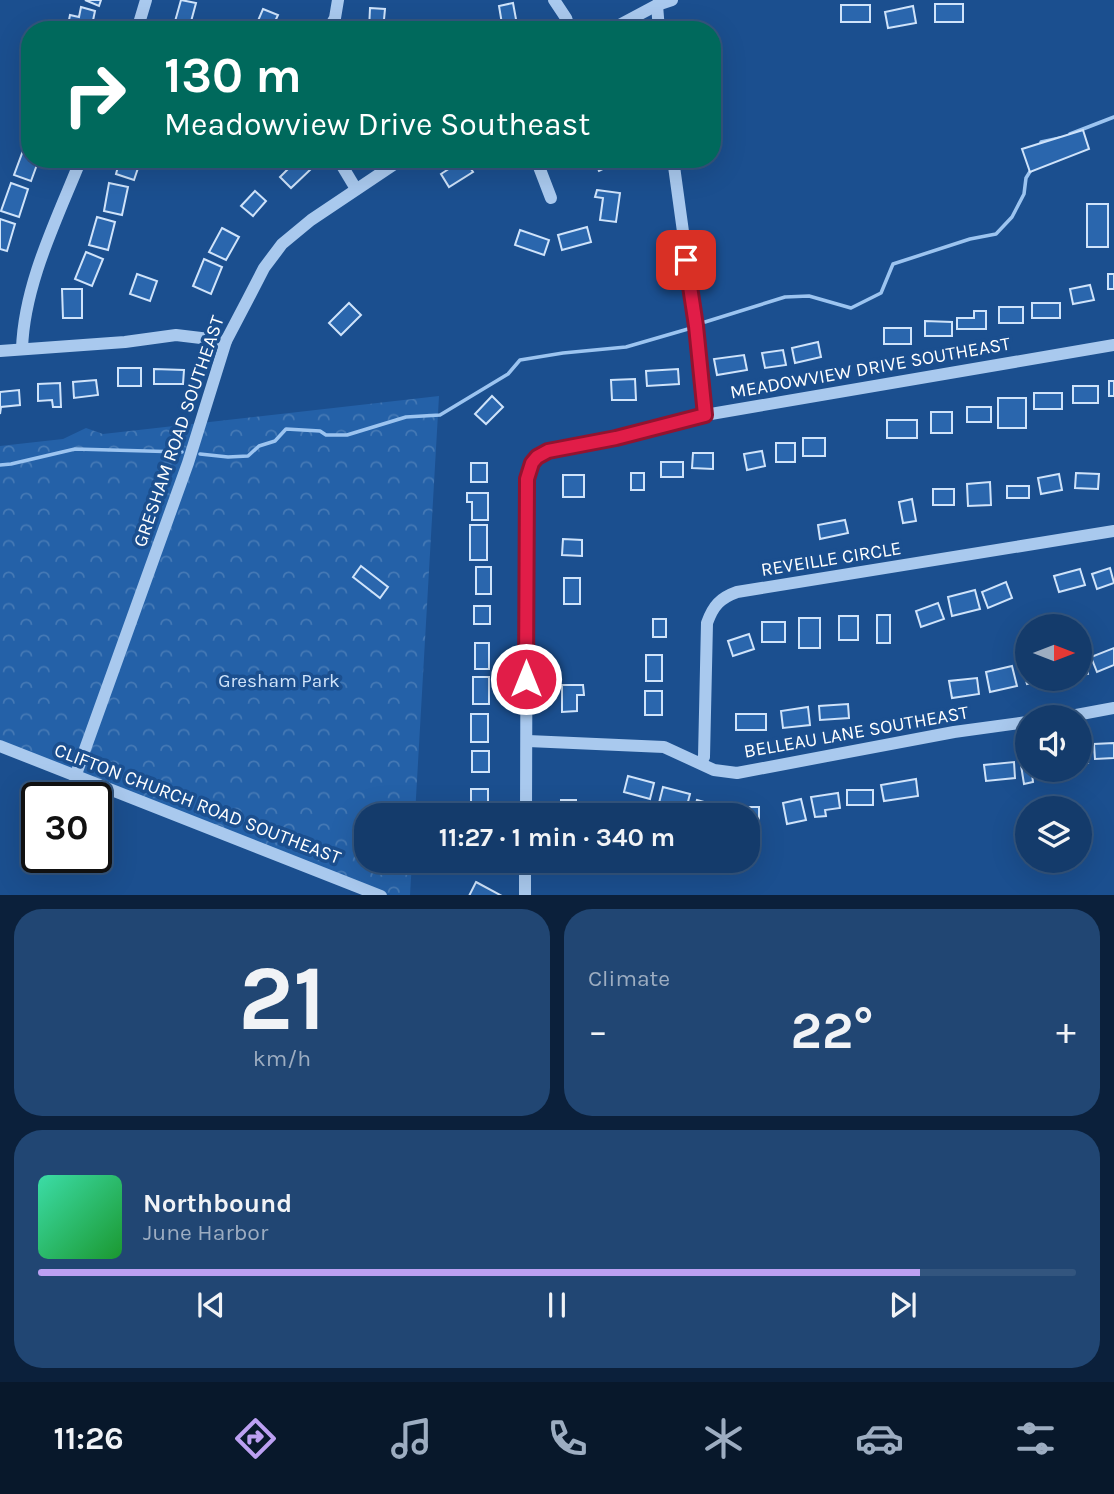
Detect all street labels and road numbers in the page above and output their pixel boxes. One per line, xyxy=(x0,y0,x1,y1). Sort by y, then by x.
street label: GRESHAM ROAD SOUTHEAST xyxy=(129,312,229,550)
street label: MEADOWVIEW DRIVE SOUTHEAST xyxy=(728,332,1012,403)
street label: REVEILLE CIRCLE xyxy=(759,537,903,581)
street label: BELLEAU LANE SOUTHEAST xyxy=(742,701,971,763)
street label: CLIFTON CHURCH ROAD SOUTHEAST xyxy=(51,739,344,869)

